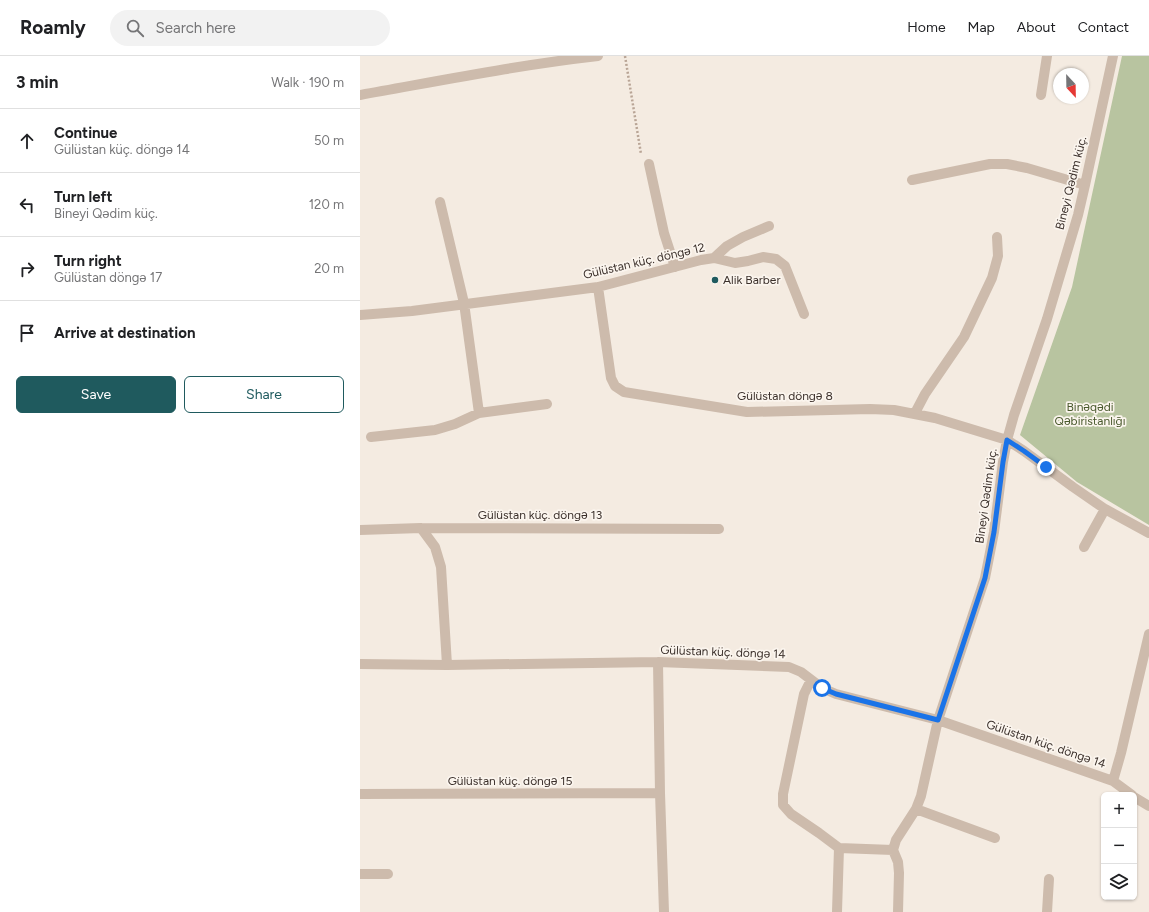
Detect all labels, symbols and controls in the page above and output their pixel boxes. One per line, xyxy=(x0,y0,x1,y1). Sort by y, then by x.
search box xyxy=(110,10,390,46)
text: Roamly xyxy=(20,16,86,39)
icon: search xyxy=(124,17,146,39)
text: Search here xyxy=(156,19,236,37)
text: Home xyxy=(907,19,946,36)
text: Map xyxy=(968,19,995,36)
text: About xyxy=(1017,19,1056,36)
text: Contact xyxy=(1078,19,1129,36)
north arrow xyxy=(1053,68,1089,104)
text: 3 min xyxy=(16,72,58,92)
text: Walk · 190 m xyxy=(271,75,344,90)
text: Continue xyxy=(54,124,117,142)
icon: ahead xyxy=(16,130,38,152)
text: 50 m xyxy=(314,133,344,148)
street label: Bineyi Qədim küç. xyxy=(1053,135,1089,231)
text: Gülüstan küç. döngə 14 xyxy=(54,142,190,157)
text: Turn left xyxy=(54,188,112,206)
icon: left xyxy=(16,194,38,216)
text: 120 m xyxy=(309,197,344,212)
text: Bineyi Qədim küç. xyxy=(54,206,158,221)
street label: Gülüstan küç. döngə 12 xyxy=(582,240,706,282)
text: Turn right xyxy=(54,252,122,270)
icon: right xyxy=(16,258,38,280)
text: 20 m xyxy=(314,261,344,276)
text: Gülüstan döngə 17 xyxy=(54,270,162,285)
place label: Alik Barber xyxy=(723,273,780,287)
marker: Alik Barber xyxy=(710,275,720,285)
icon: arrive xyxy=(16,322,38,344)
text: Arrive at destination xyxy=(54,324,195,342)
button: Save xyxy=(16,376,176,413)
button: Share xyxy=(184,376,344,413)
street label: Gülüstan döngə 8 xyxy=(737,389,833,403)
park label: Binəqədi Qəbiristanlığı xyxy=(1055,400,1125,428)
street label: Bineyi Qədim küç. xyxy=(972,448,1000,544)
route end xyxy=(1037,458,1055,476)
street label: Gülüstan küç. döngə 13 xyxy=(478,508,602,522)
street label: Gülüstan küç. döngə 14 xyxy=(660,643,786,661)
route start xyxy=(813,679,831,697)
street label: Gülüstan küç. döngə 14 xyxy=(984,717,1108,771)
street label: Gülüstan küç. döngə 15 xyxy=(448,774,572,788)
map controls xyxy=(1101,792,1137,900)
button: + xyxy=(1101,792,1137,828)
button: − xyxy=(1101,828,1137,864)
button: layers xyxy=(1101,864,1137,900)

